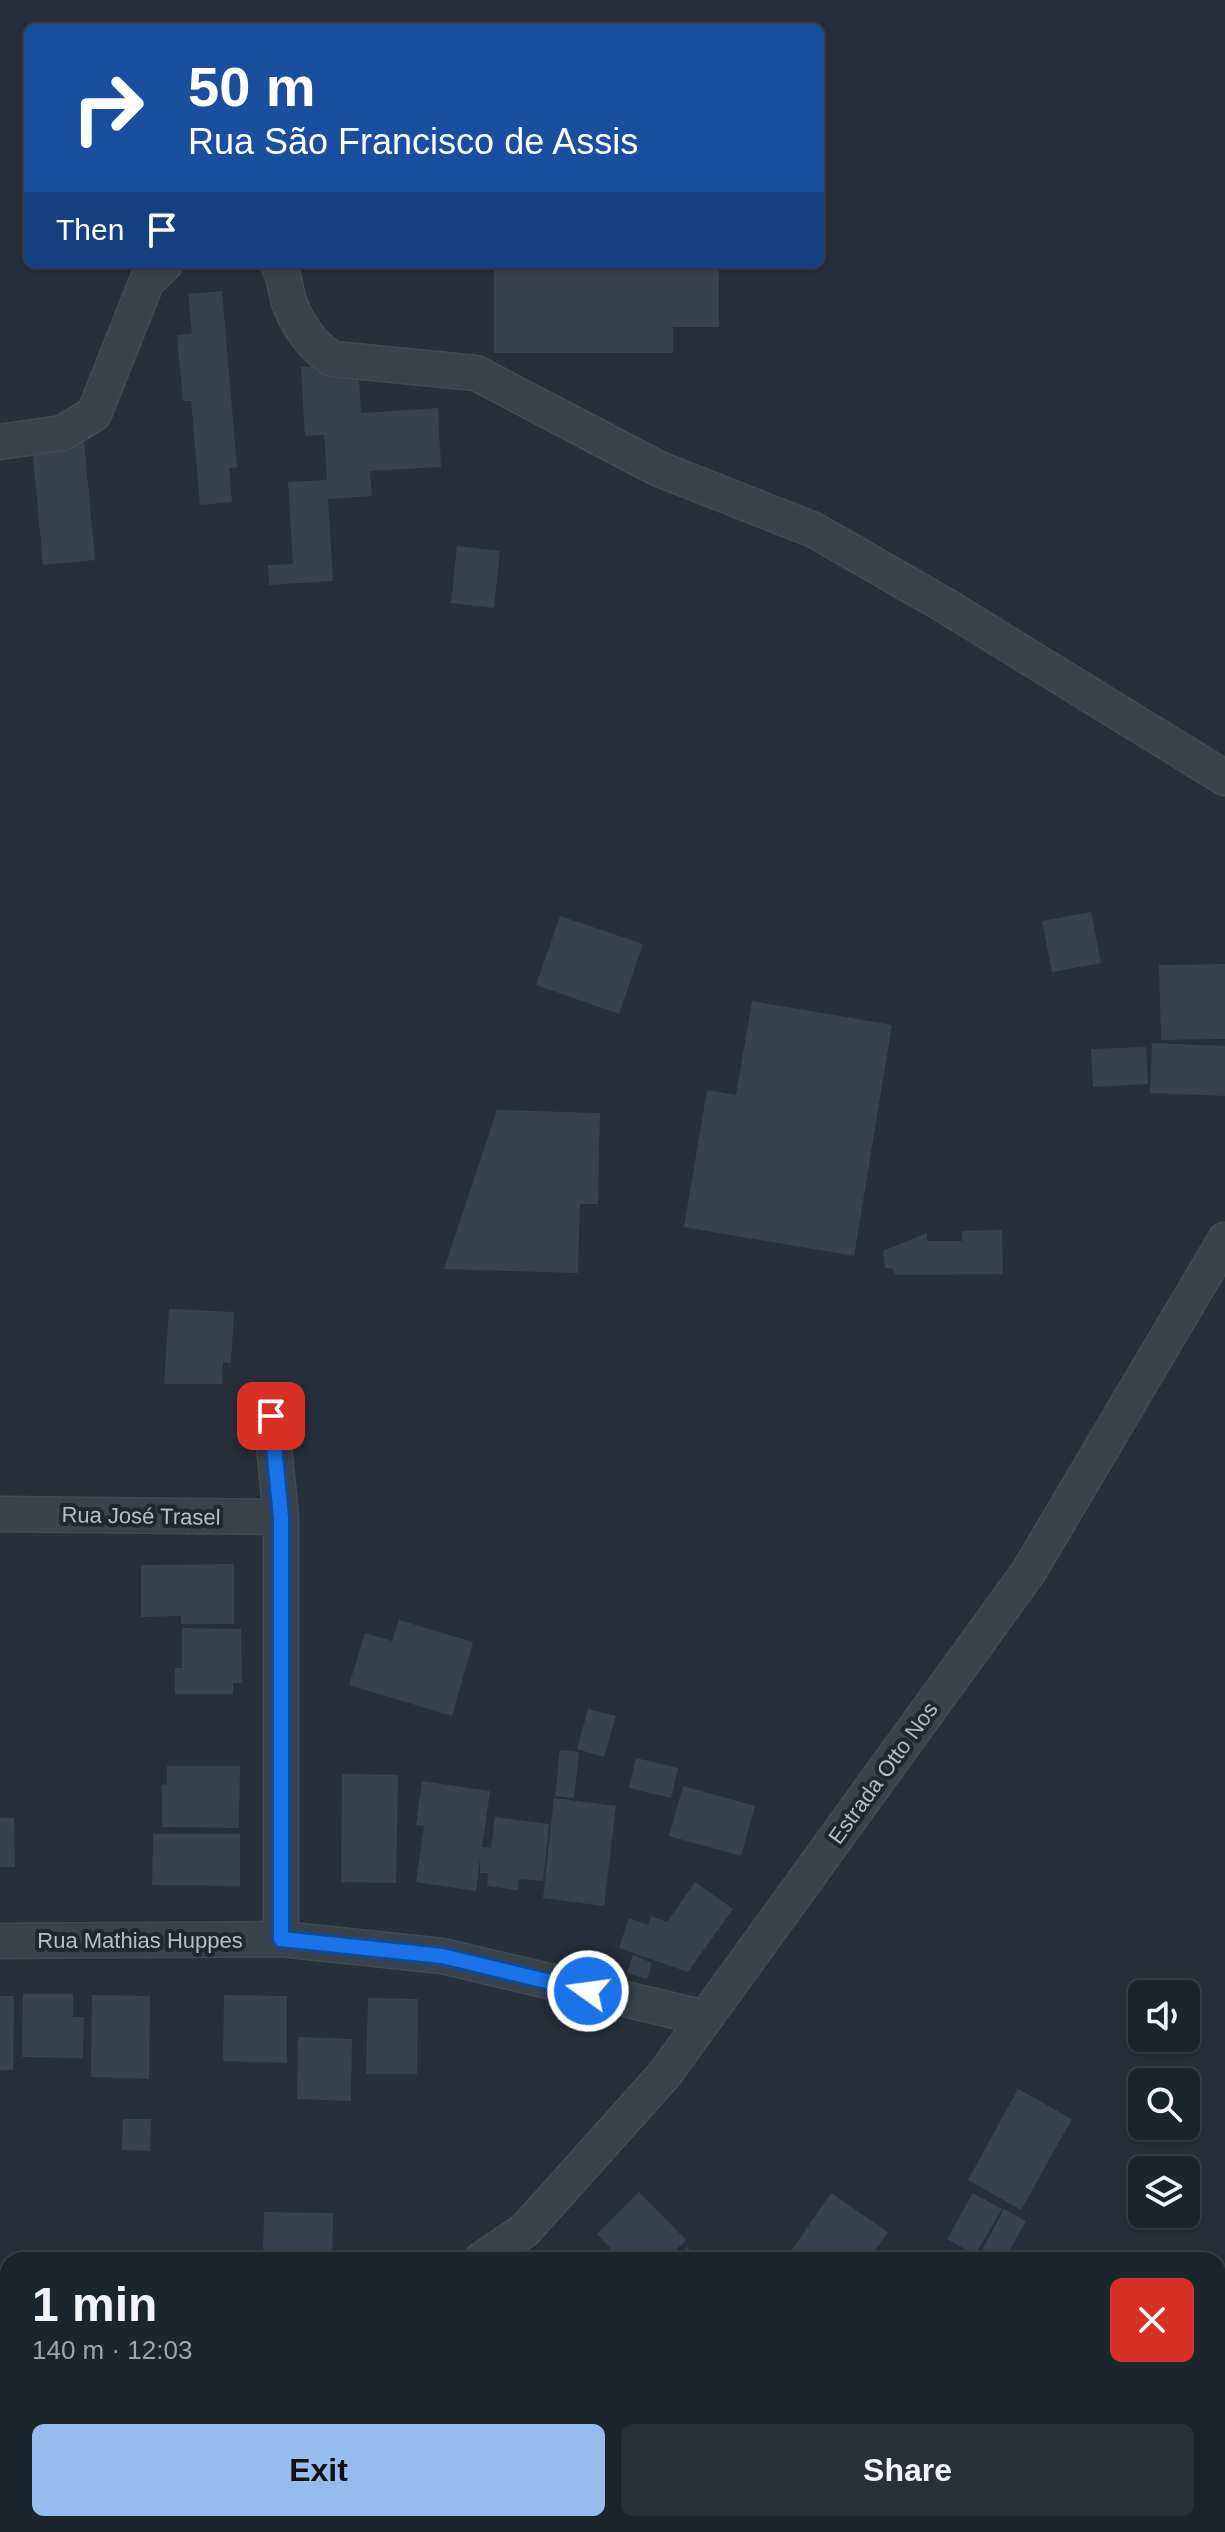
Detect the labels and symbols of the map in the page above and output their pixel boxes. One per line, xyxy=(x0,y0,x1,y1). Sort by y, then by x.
pin xyxy=(237,1382,305,1450)
street label: Rua José Trasel xyxy=(61,1502,221,1530)
street label: Estrada Otto Nos xyxy=(823,1697,943,1849)
street label: Rua Mathias Huppes xyxy=(37,1928,243,1953)
position arrow xyxy=(546,1949,630,2033)

